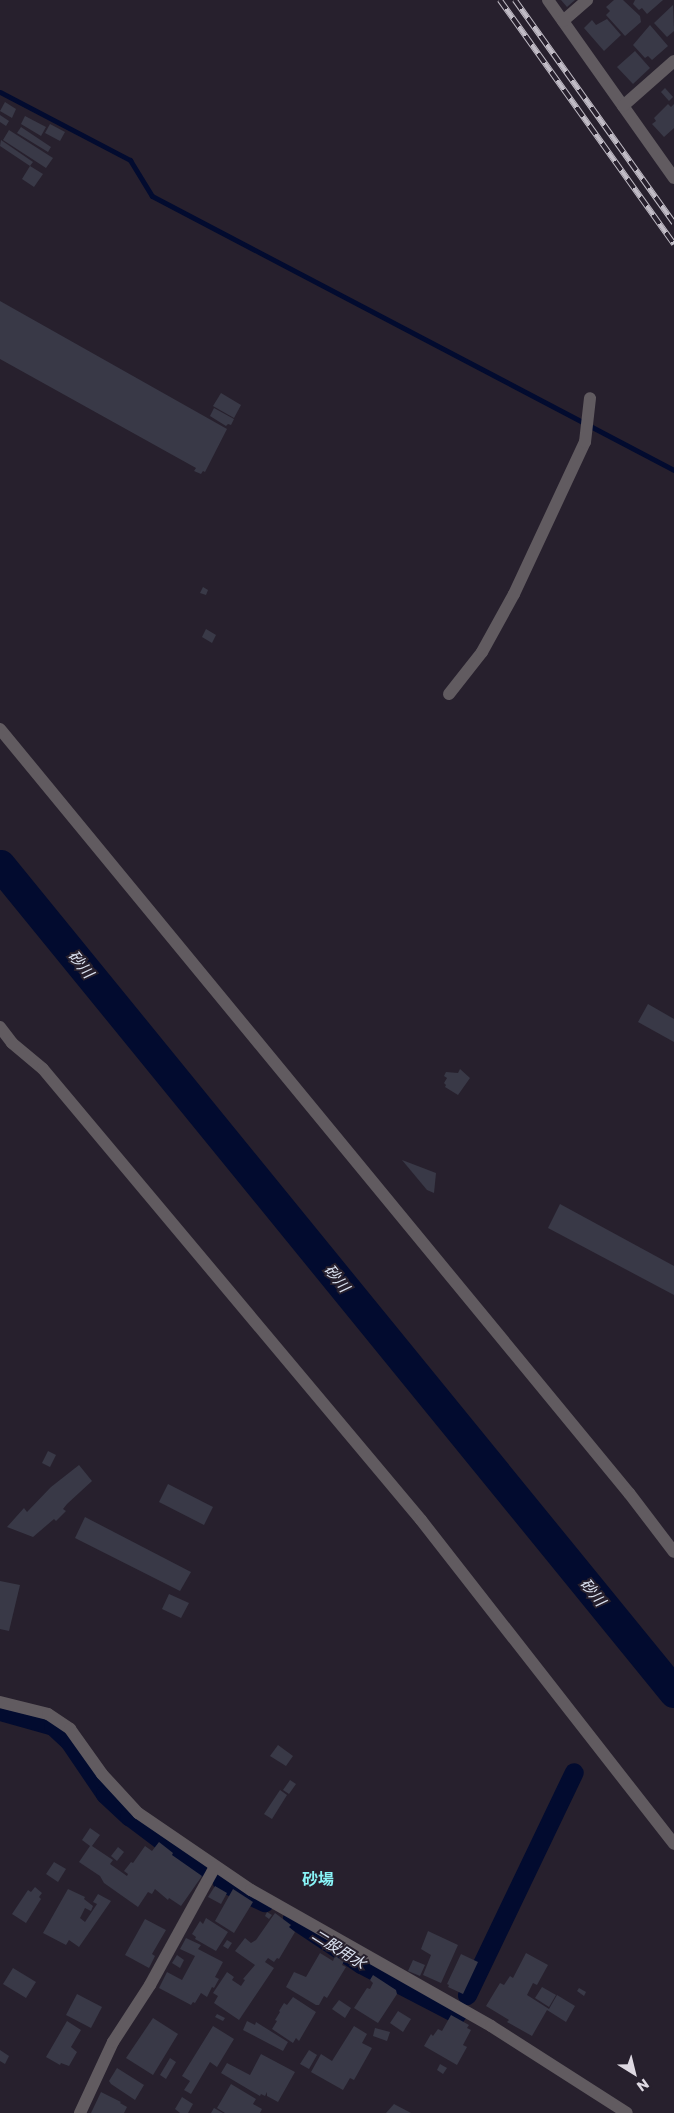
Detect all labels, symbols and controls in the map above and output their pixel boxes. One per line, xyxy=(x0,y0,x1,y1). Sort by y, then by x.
water label: 砂川 xyxy=(65,947,97,981)
water label: 砂川 xyxy=(321,1261,353,1295)
water label: 砂川 xyxy=(577,1575,609,1609)
district label: 砂場 xyxy=(302,1870,334,1890)
water label: 二股用水 xyxy=(309,1925,369,1973)
north arrow xyxy=(609,2048,659,2098)
text: N xyxy=(633,2074,653,2096)

